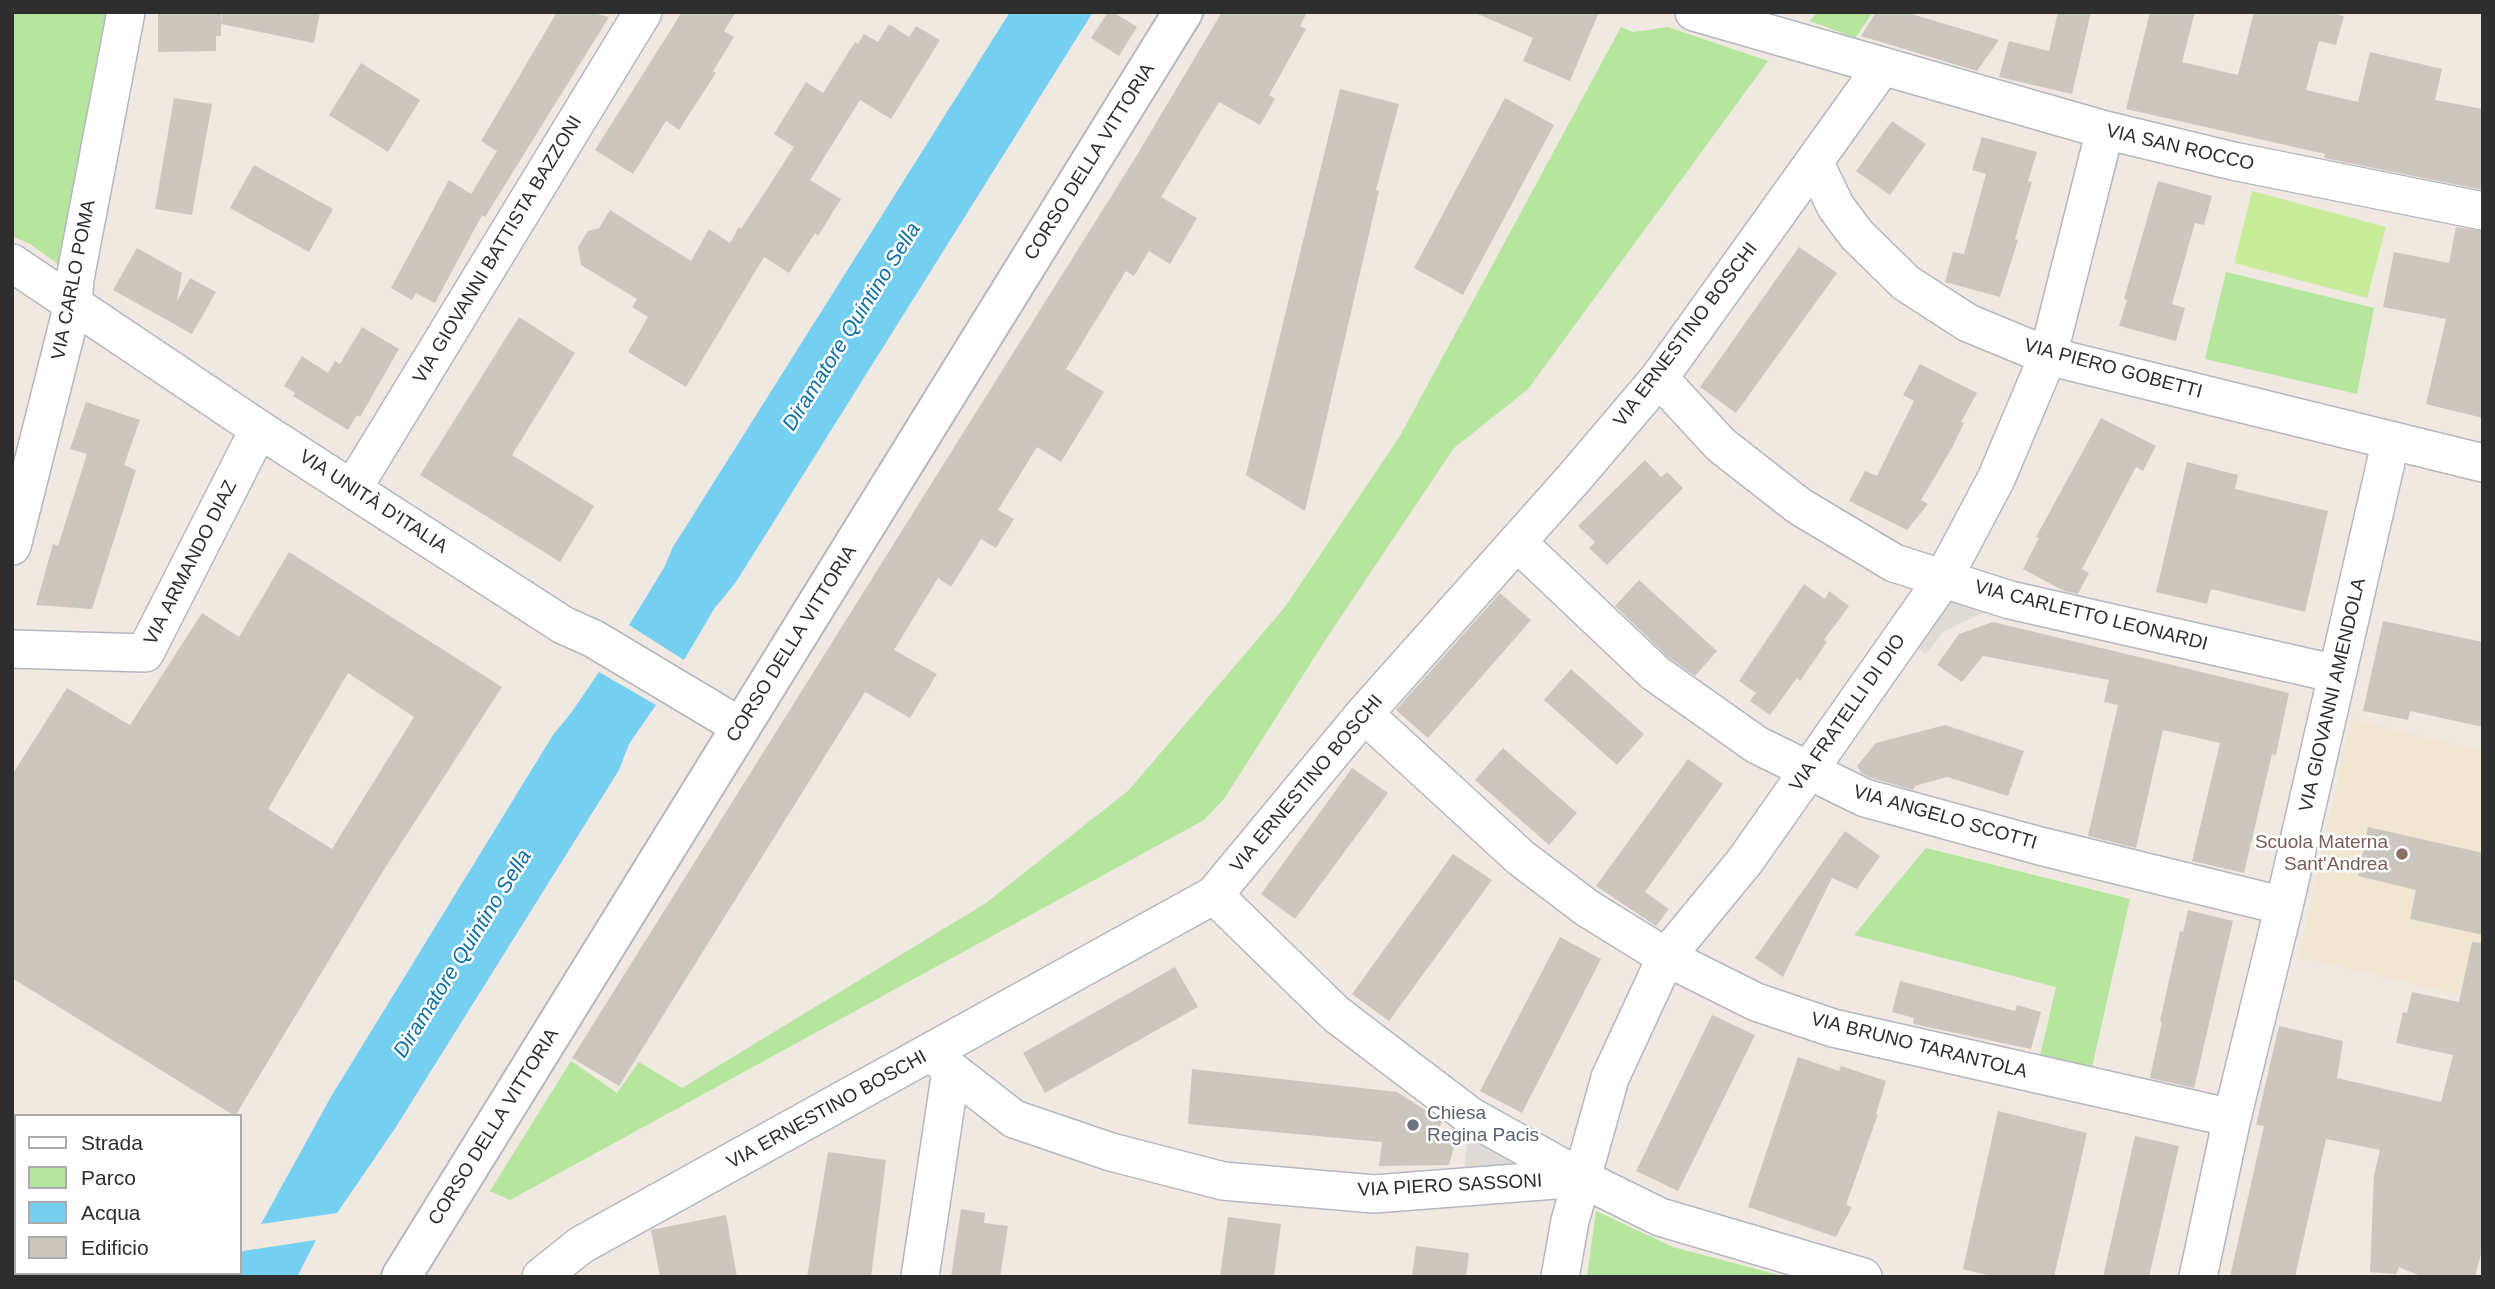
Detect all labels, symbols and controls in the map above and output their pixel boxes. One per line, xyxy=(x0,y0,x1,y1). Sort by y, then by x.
street label: CORSO DELLA VITTORIA xyxy=(1020,59,1160,265)
street label: VIA GIOVANNI BATTISTA BAZZONI xyxy=(409,112,587,388)
street label: VIA SAN ROCCO xyxy=(2104,120,2256,176)
street label: VIA CARLO POMA xyxy=(47,198,101,362)
water label: Diramatore Quintino Sella xyxy=(778,218,926,436)
street label: VIA ERNESTINO BOSCHI xyxy=(1609,238,1763,432)
street label: VIA PIERO GOBETTI xyxy=(2021,334,2205,404)
street label: VIA UNITÀ D'ITALIA xyxy=(295,446,451,558)
street label: VIA ARMANDO DIAZ xyxy=(140,477,242,649)
street label: CORSO DELLA VITTORIA xyxy=(722,541,862,747)
street label: VIA CARLETTO LEONARDI xyxy=(1972,576,2210,656)
street label: VIA GIOVANNI AMENDOLA xyxy=(2295,576,2371,814)
street label: VIA FRATELLI DI DIO xyxy=(1785,630,1911,796)
street label: VIA ERNESTINO BOSCHI xyxy=(1226,691,1388,877)
street label: VIA ANGELO SCOTTI xyxy=(1851,781,2039,855)
place label: Scuola Materna Sant'Andrea xyxy=(2255,832,2388,876)
water label: Diramatore Quintino Sella xyxy=(389,845,537,1063)
marker: Scuola Materna Sant'Andrea xyxy=(2394,846,2410,862)
street label: VIA BRUNO TARANTOLA xyxy=(1809,1008,2029,1084)
street label: CORSO DELLA VITTORIA xyxy=(424,1024,564,1230)
street label: VIA ERNESTINO BOSCHI xyxy=(723,1046,931,1174)
place label: Chiesa Regina Pacis xyxy=(1427,1103,1539,1147)
legend xyxy=(14,1114,242,1275)
marker: Chiesa Regina Pacis xyxy=(1405,1117,1421,1133)
text: Strada xyxy=(81,1131,143,1154)
text: Parco xyxy=(81,1166,136,1189)
street label: VIA PIERO SASSONI xyxy=(1357,1170,1543,1202)
text: Acqua xyxy=(81,1201,141,1224)
text: Edificio xyxy=(81,1236,149,1259)

